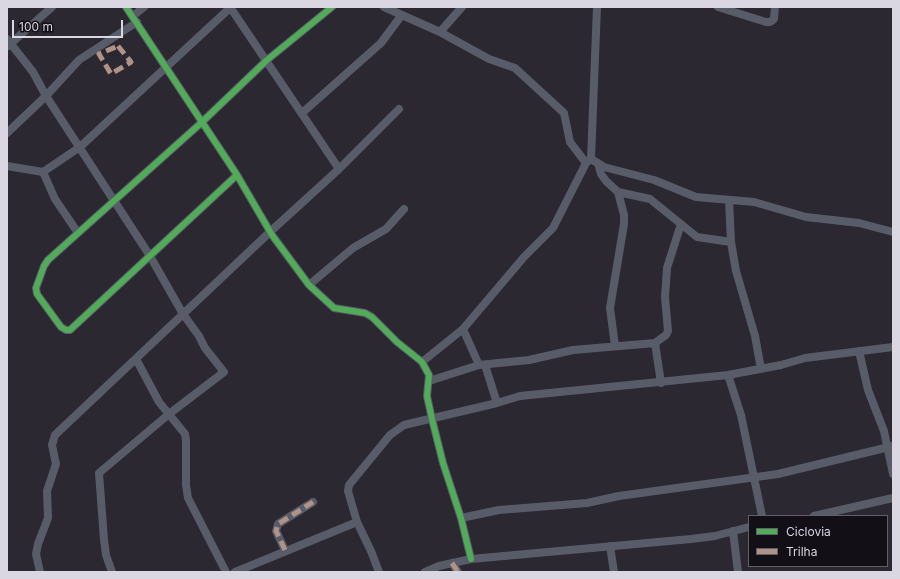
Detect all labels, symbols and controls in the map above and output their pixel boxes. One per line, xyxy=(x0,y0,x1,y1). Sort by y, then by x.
scale bar xyxy=(14,12,125,38)
text: 100 m xyxy=(19,19,53,34)
legend xyxy=(748,515,888,567)
text: Ciclovia xyxy=(786,524,831,539)
text: Trilha xyxy=(786,544,817,559)

